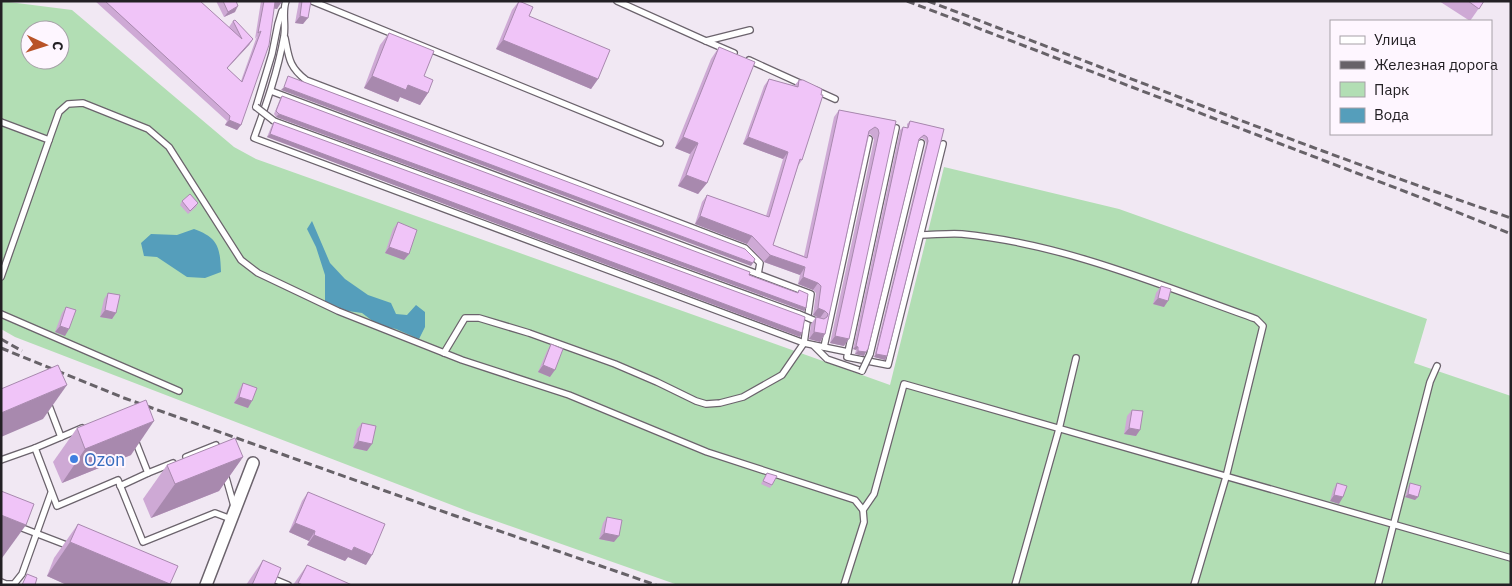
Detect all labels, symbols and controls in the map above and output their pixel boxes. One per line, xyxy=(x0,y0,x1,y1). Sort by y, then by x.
north arrow xyxy=(20,20,70,70)
legend xyxy=(1330,20,1492,135)
text: Улица xyxy=(1374,30,1416,49)
text: С xyxy=(49,41,67,51)
text: Железная дорога xyxy=(1374,55,1498,74)
text: Парк xyxy=(1374,80,1409,99)
text: Вода xyxy=(1374,105,1409,124)
place label: Ozon xyxy=(84,448,125,471)
marker: Ozon xyxy=(68,453,80,465)

